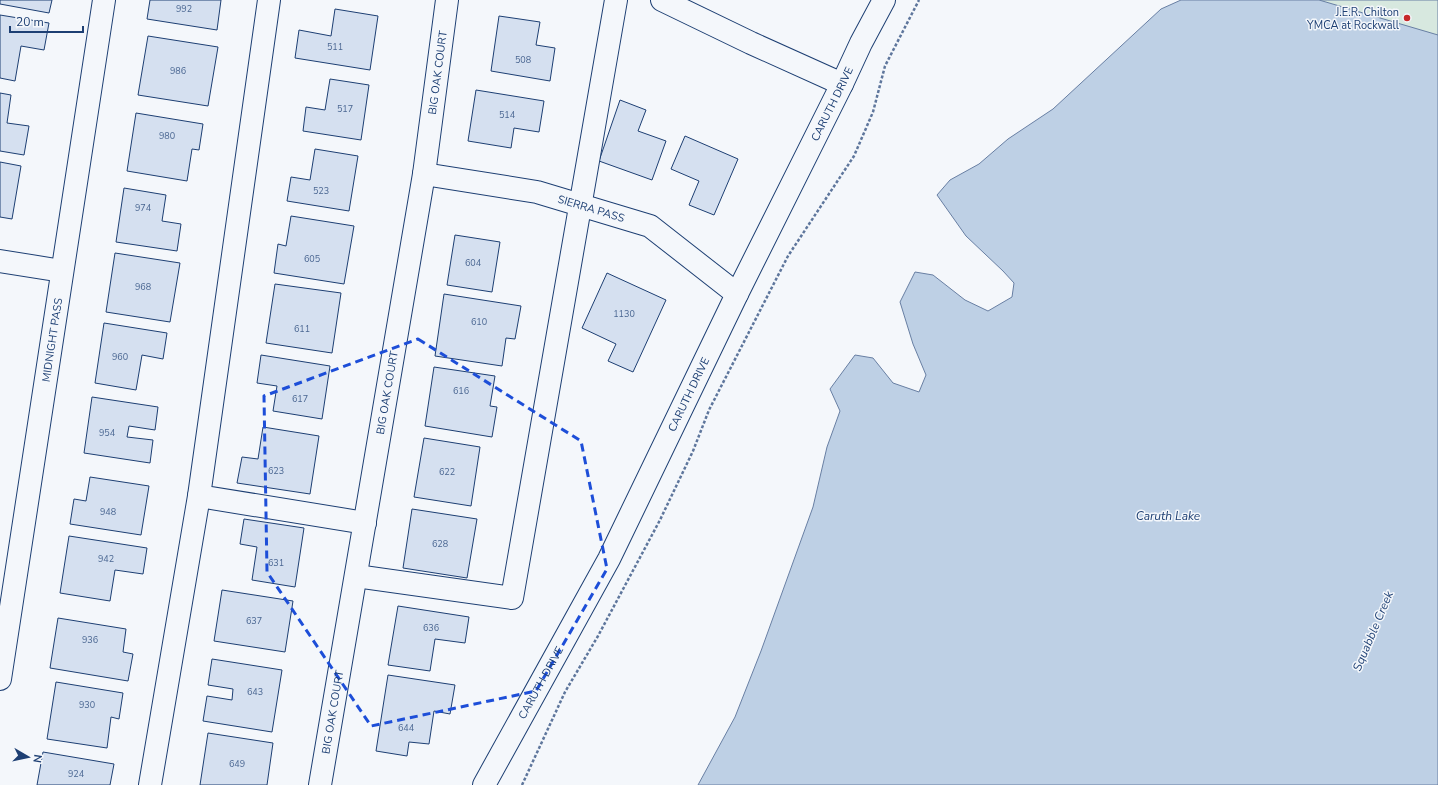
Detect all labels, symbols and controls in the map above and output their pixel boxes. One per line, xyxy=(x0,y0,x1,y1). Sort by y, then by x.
house number: 992 xyxy=(176,3,192,15)
place label: J.E.R. Chilton YMCA at Rockwall xyxy=(1306,5,1400,33)
scale bar xyxy=(10,8,83,34)
marker: J.E.R. Chilton YMCA at Rockwall xyxy=(1402,13,1412,23)
text: 20 m xyxy=(16,14,44,30)
street label: BIG OAK COURT xyxy=(424,29,450,116)
house number: 511 xyxy=(327,41,343,53)
house number: 508 xyxy=(515,54,531,66)
street label: CARUTH DRIVE xyxy=(807,64,856,143)
house number: 986 xyxy=(170,65,186,77)
house number: 517 xyxy=(337,103,353,115)
house number: 514 xyxy=(499,109,516,121)
house number: 980 xyxy=(159,130,175,142)
house number: 523 xyxy=(313,185,329,197)
street label: SIERRA PASS xyxy=(556,191,627,226)
house number: 974 xyxy=(135,202,152,214)
house number: 605 xyxy=(304,253,320,265)
house number: 604 xyxy=(465,257,482,269)
house number: 968 xyxy=(135,281,151,293)
street label: MIDNIGHT PASS xyxy=(38,297,66,383)
house number: 1130 xyxy=(613,308,635,320)
house number: 610 xyxy=(471,316,487,328)
house number: 611 xyxy=(294,323,310,335)
street label: BIG OAK COURT xyxy=(372,349,401,436)
house number: 960 xyxy=(112,351,128,363)
street label: CARUTH DRIVE xyxy=(664,355,713,434)
house number: 616 xyxy=(453,385,469,397)
house number: 617 xyxy=(292,393,308,405)
house number: 954 xyxy=(99,427,116,439)
house number: 623 xyxy=(268,465,284,477)
house number: 622 xyxy=(439,466,455,478)
house number: 948 xyxy=(100,506,116,518)
water label: Caruth Lake xyxy=(1136,508,1201,524)
house number: 628 xyxy=(432,538,448,550)
house number: 942 xyxy=(98,553,114,565)
house number: 631 xyxy=(268,557,284,569)
water label: Squabble Creek xyxy=(1349,588,1397,673)
house number: 637 xyxy=(246,615,262,627)
house number: 636 xyxy=(423,622,439,634)
house number: 936 xyxy=(82,634,98,646)
street label: CARUTH DRIVE xyxy=(515,644,567,722)
street label: BIG OAK COURT xyxy=(318,669,347,755)
house number: 643 xyxy=(247,686,263,698)
house number: 930 xyxy=(79,699,95,711)
house number: 644 xyxy=(398,722,415,734)
north arrow xyxy=(8,737,48,777)
text: N xyxy=(29,753,45,764)
house number: 649 xyxy=(229,758,245,770)
house number: 924 xyxy=(68,768,85,780)

